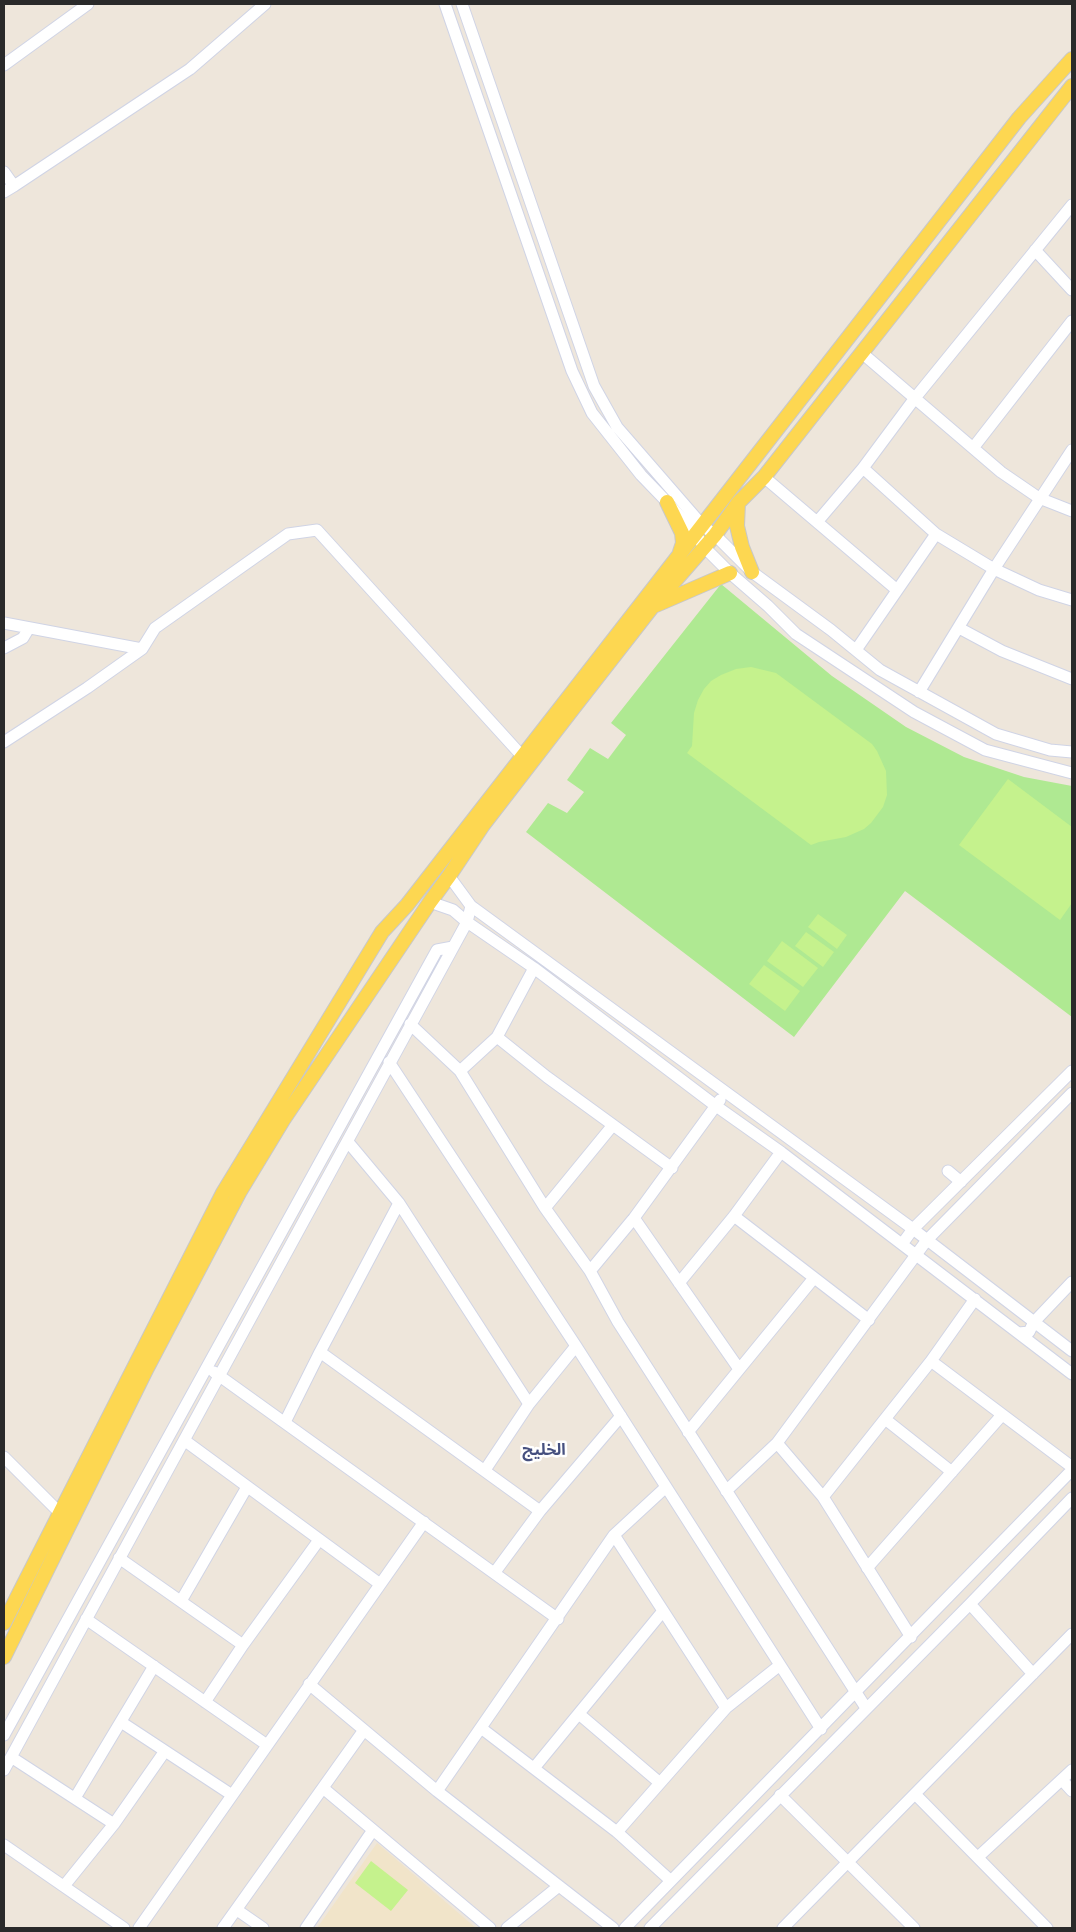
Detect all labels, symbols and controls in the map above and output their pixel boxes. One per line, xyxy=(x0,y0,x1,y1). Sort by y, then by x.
district label: الخليج xyxy=(522,1441,566,1461)

